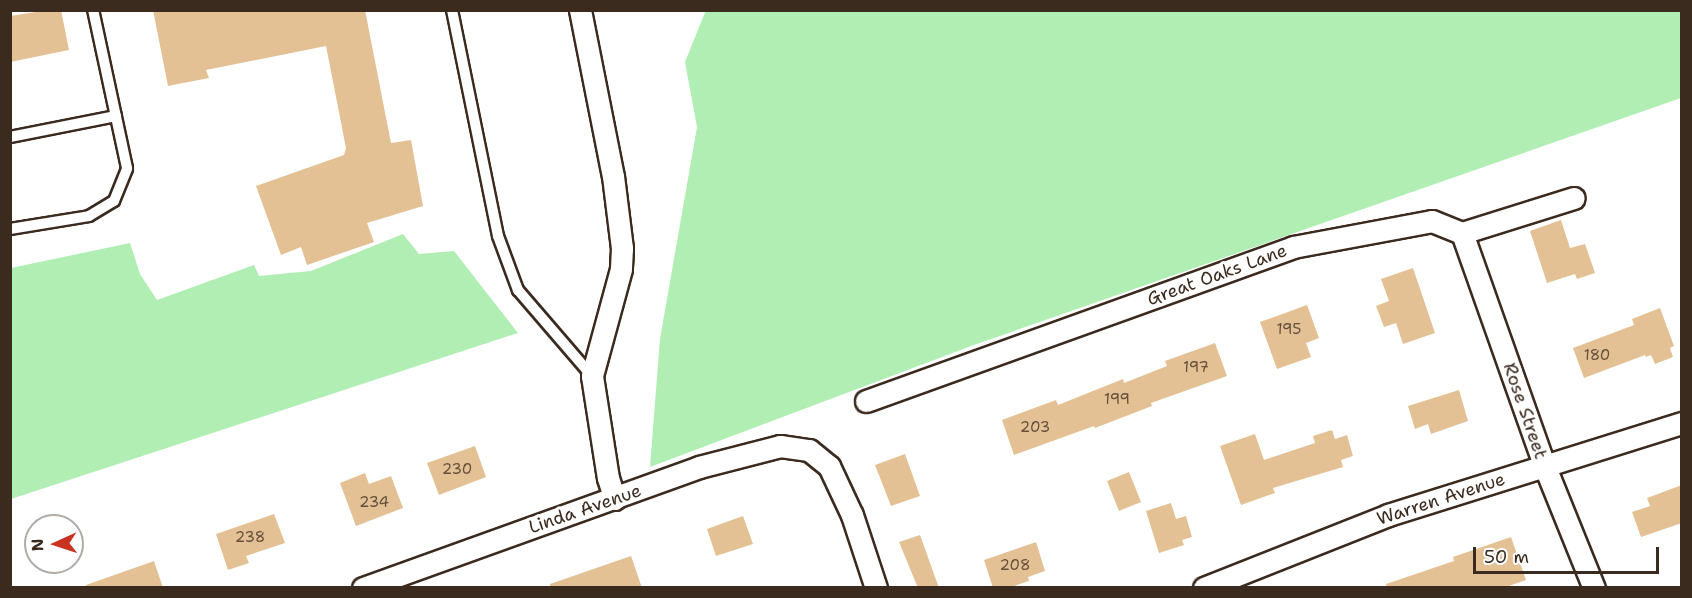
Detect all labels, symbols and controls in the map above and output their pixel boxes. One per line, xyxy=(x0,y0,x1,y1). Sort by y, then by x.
street label: Great Oaks Lane xyxy=(1144,240,1290,310)
house number: 195 xyxy=(1276,321,1302,339)
house number: 180 xyxy=(1584,347,1610,365)
house number: 197 xyxy=(1183,359,1209,377)
street label: Rose Street xyxy=(1498,360,1552,462)
house number: 199 xyxy=(1104,391,1130,409)
house number: 203 xyxy=(1020,419,1050,437)
house number: 230 xyxy=(442,461,472,479)
street label: Warren Avenue xyxy=(1374,468,1508,530)
street label: Linda Avenue xyxy=(526,480,644,538)
house number: 234 xyxy=(359,494,389,512)
north arrow xyxy=(24,514,84,574)
house number: 238 xyxy=(235,529,265,547)
scale bar xyxy=(1476,535,1662,573)
text: N xyxy=(27,538,48,552)
text: 50 m xyxy=(1484,545,1529,569)
house number: 208 xyxy=(1000,557,1030,575)

